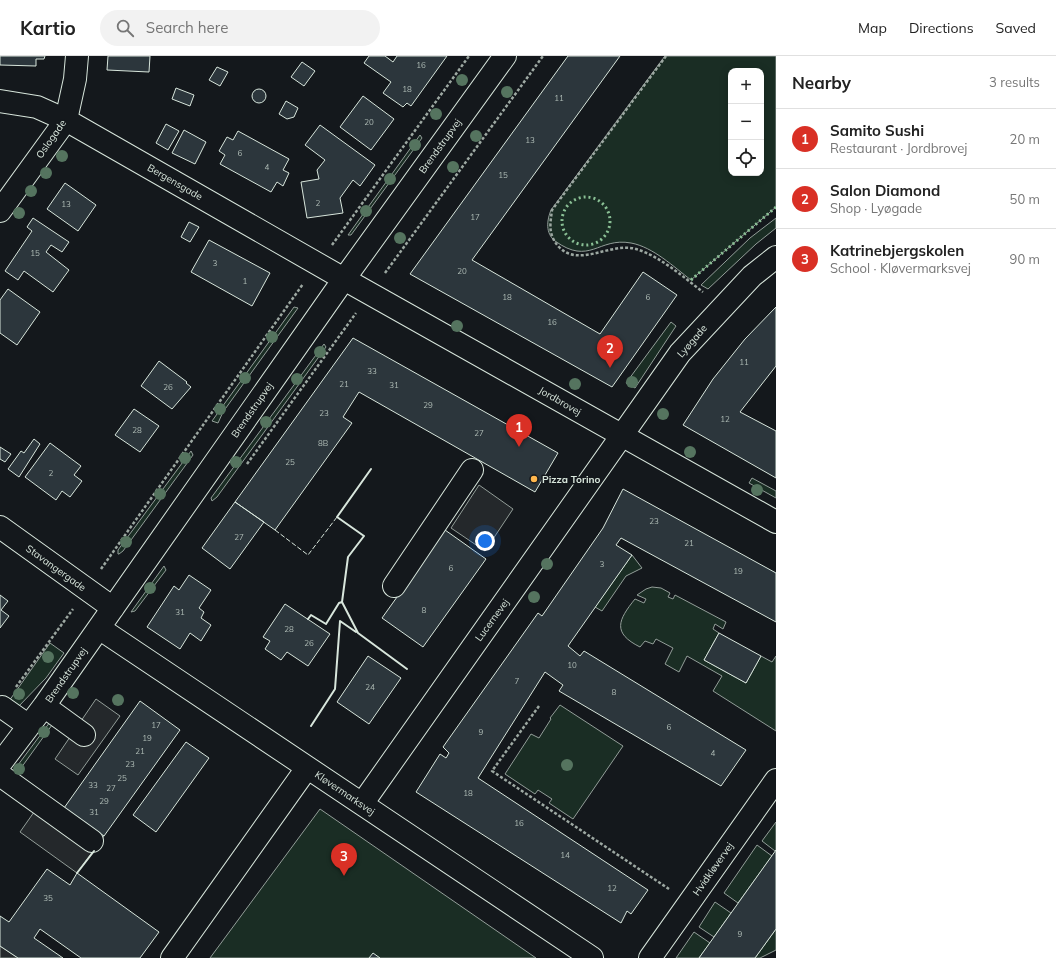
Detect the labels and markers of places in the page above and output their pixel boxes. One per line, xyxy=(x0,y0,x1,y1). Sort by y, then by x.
pin: 2 xyxy=(597,335,623,368)
pin: 1 xyxy=(506,414,532,447)
place label: Pizza Torino xyxy=(542,473,601,486)
marker: Pizza Torino xyxy=(529,474,539,484)
pin: 3 xyxy=(331,843,357,876)

